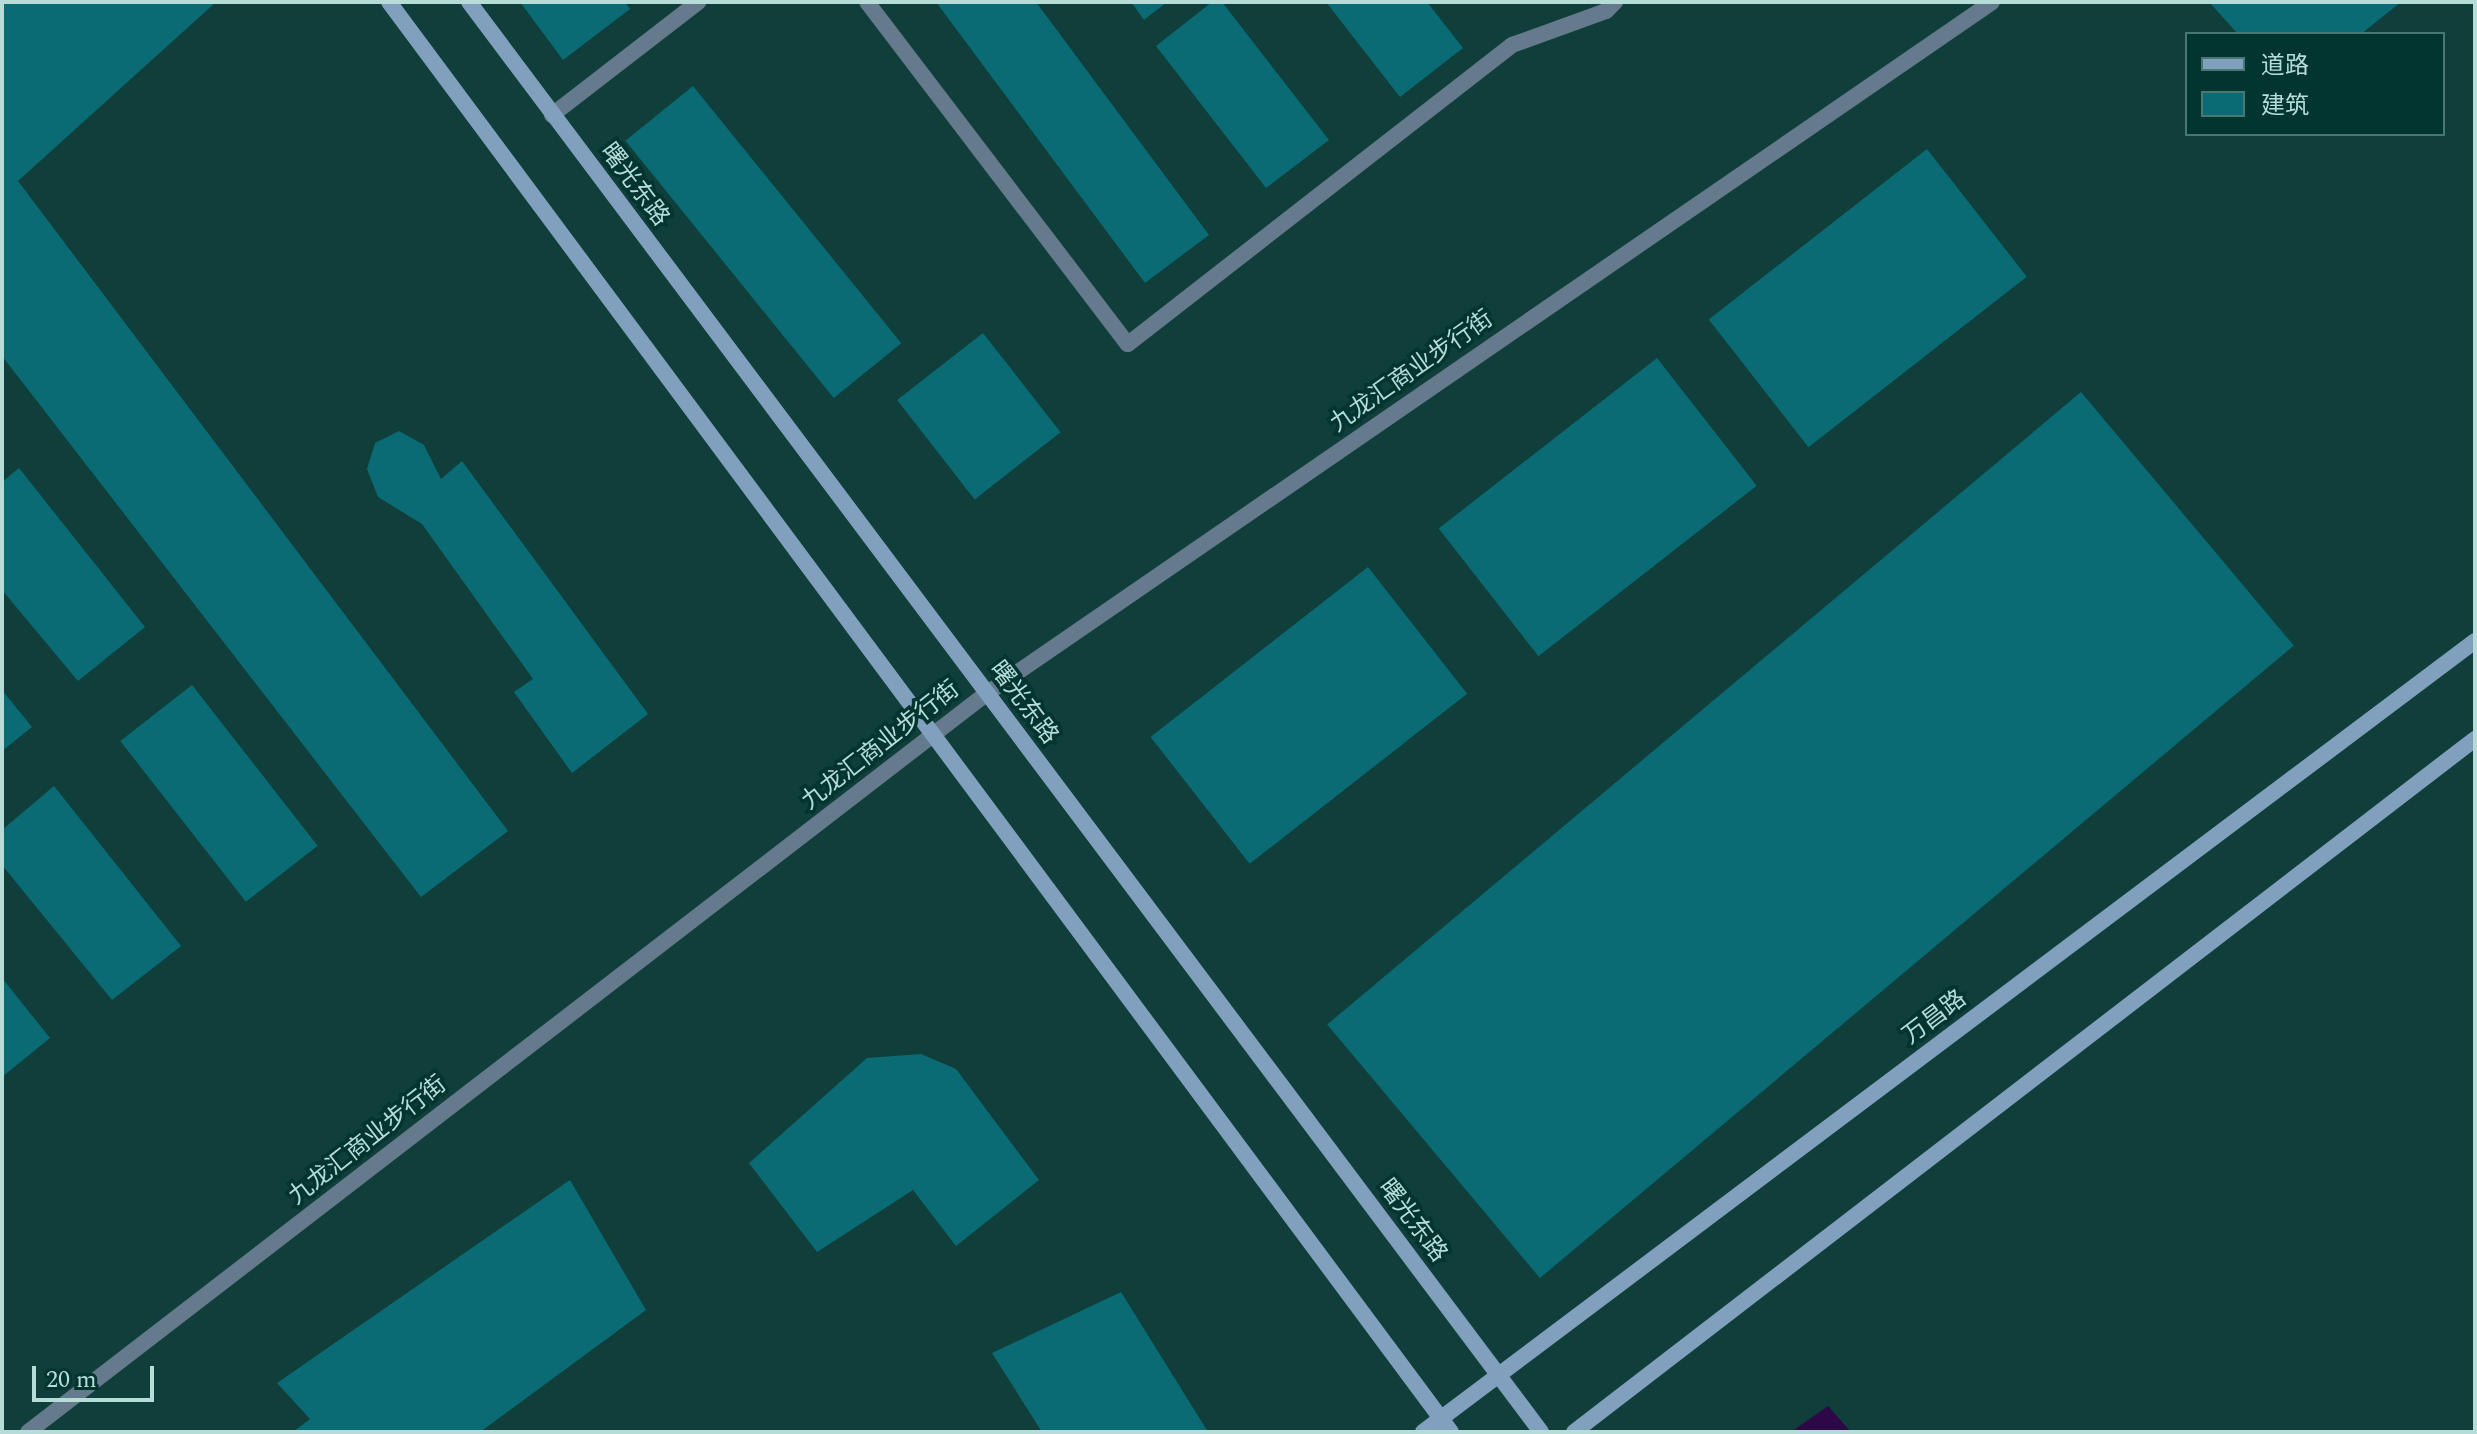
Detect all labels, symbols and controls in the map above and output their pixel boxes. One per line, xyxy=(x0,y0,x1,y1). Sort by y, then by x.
legend xyxy=(2185,32,2445,136)
text: 道路 xyxy=(2261,48,2309,84)
text: 建筑 xyxy=(2261,88,2309,124)
street label: 曙光东路 xyxy=(594,138,674,232)
street label: 九龙汇商业步行街 xyxy=(1325,305,1499,439)
street label: 曙光东路 xyxy=(983,656,1063,750)
street label: 九龙汇商业步行街 xyxy=(796,676,966,816)
street label: 万昌路 xyxy=(1898,985,1972,1051)
street label: 九龙汇商业步行街 xyxy=(283,1071,453,1211)
street label: 曙光东路 xyxy=(1372,1174,1452,1268)
scale bar xyxy=(36,1350,158,1400)
text: 20 m xyxy=(46,1362,97,1398)

